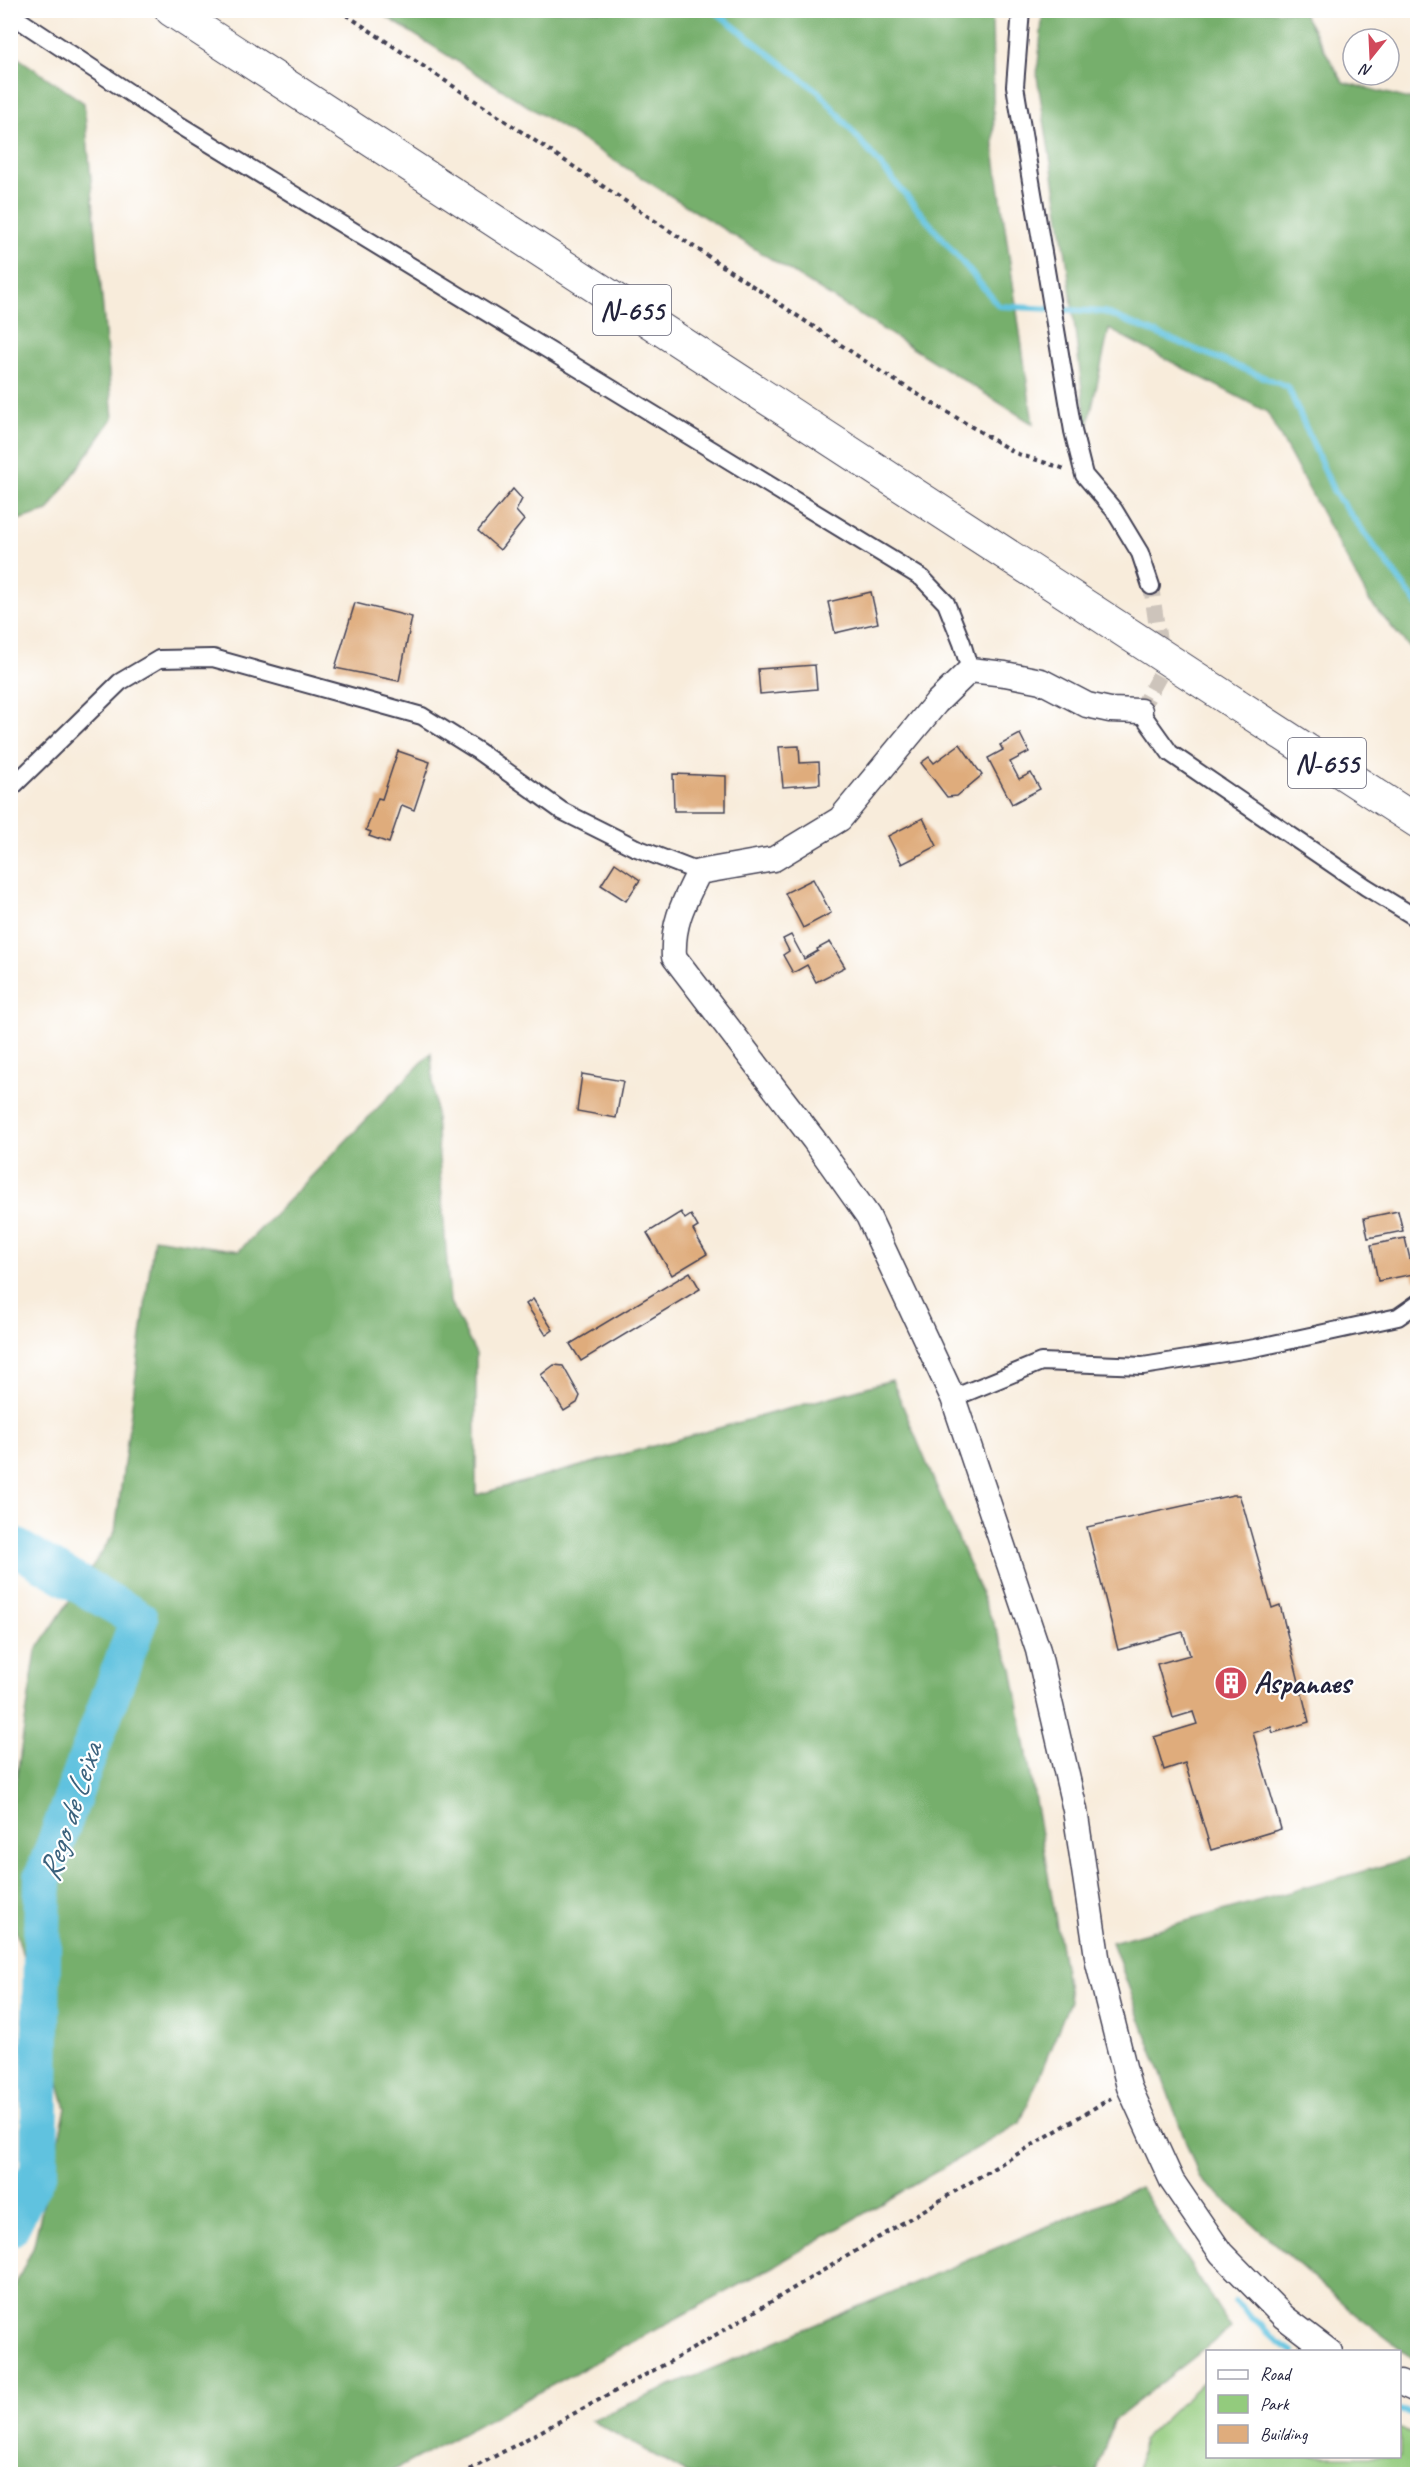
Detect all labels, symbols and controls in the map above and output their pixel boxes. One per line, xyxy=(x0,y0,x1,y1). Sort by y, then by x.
north arrow xyxy=(1341,27,1401,87)
text: N xyxy=(1356,58,1374,81)
road number: N-655 xyxy=(593,285,671,335)
road number: N-655 xyxy=(1288,738,1366,788)
place label: Aspanaes xyxy=(1254,1664,1354,1702)
building icon: Aspanaes xyxy=(1213,1665,1249,1701)
water label: Rego de Leixa xyxy=(28,1734,113,1886)
legend xyxy=(1206,2350,1401,2458)
text: Road xyxy=(1260,2363,1293,2385)
text: Park xyxy=(1260,2393,1290,2415)
text: Building xyxy=(1260,2423,1309,2445)

